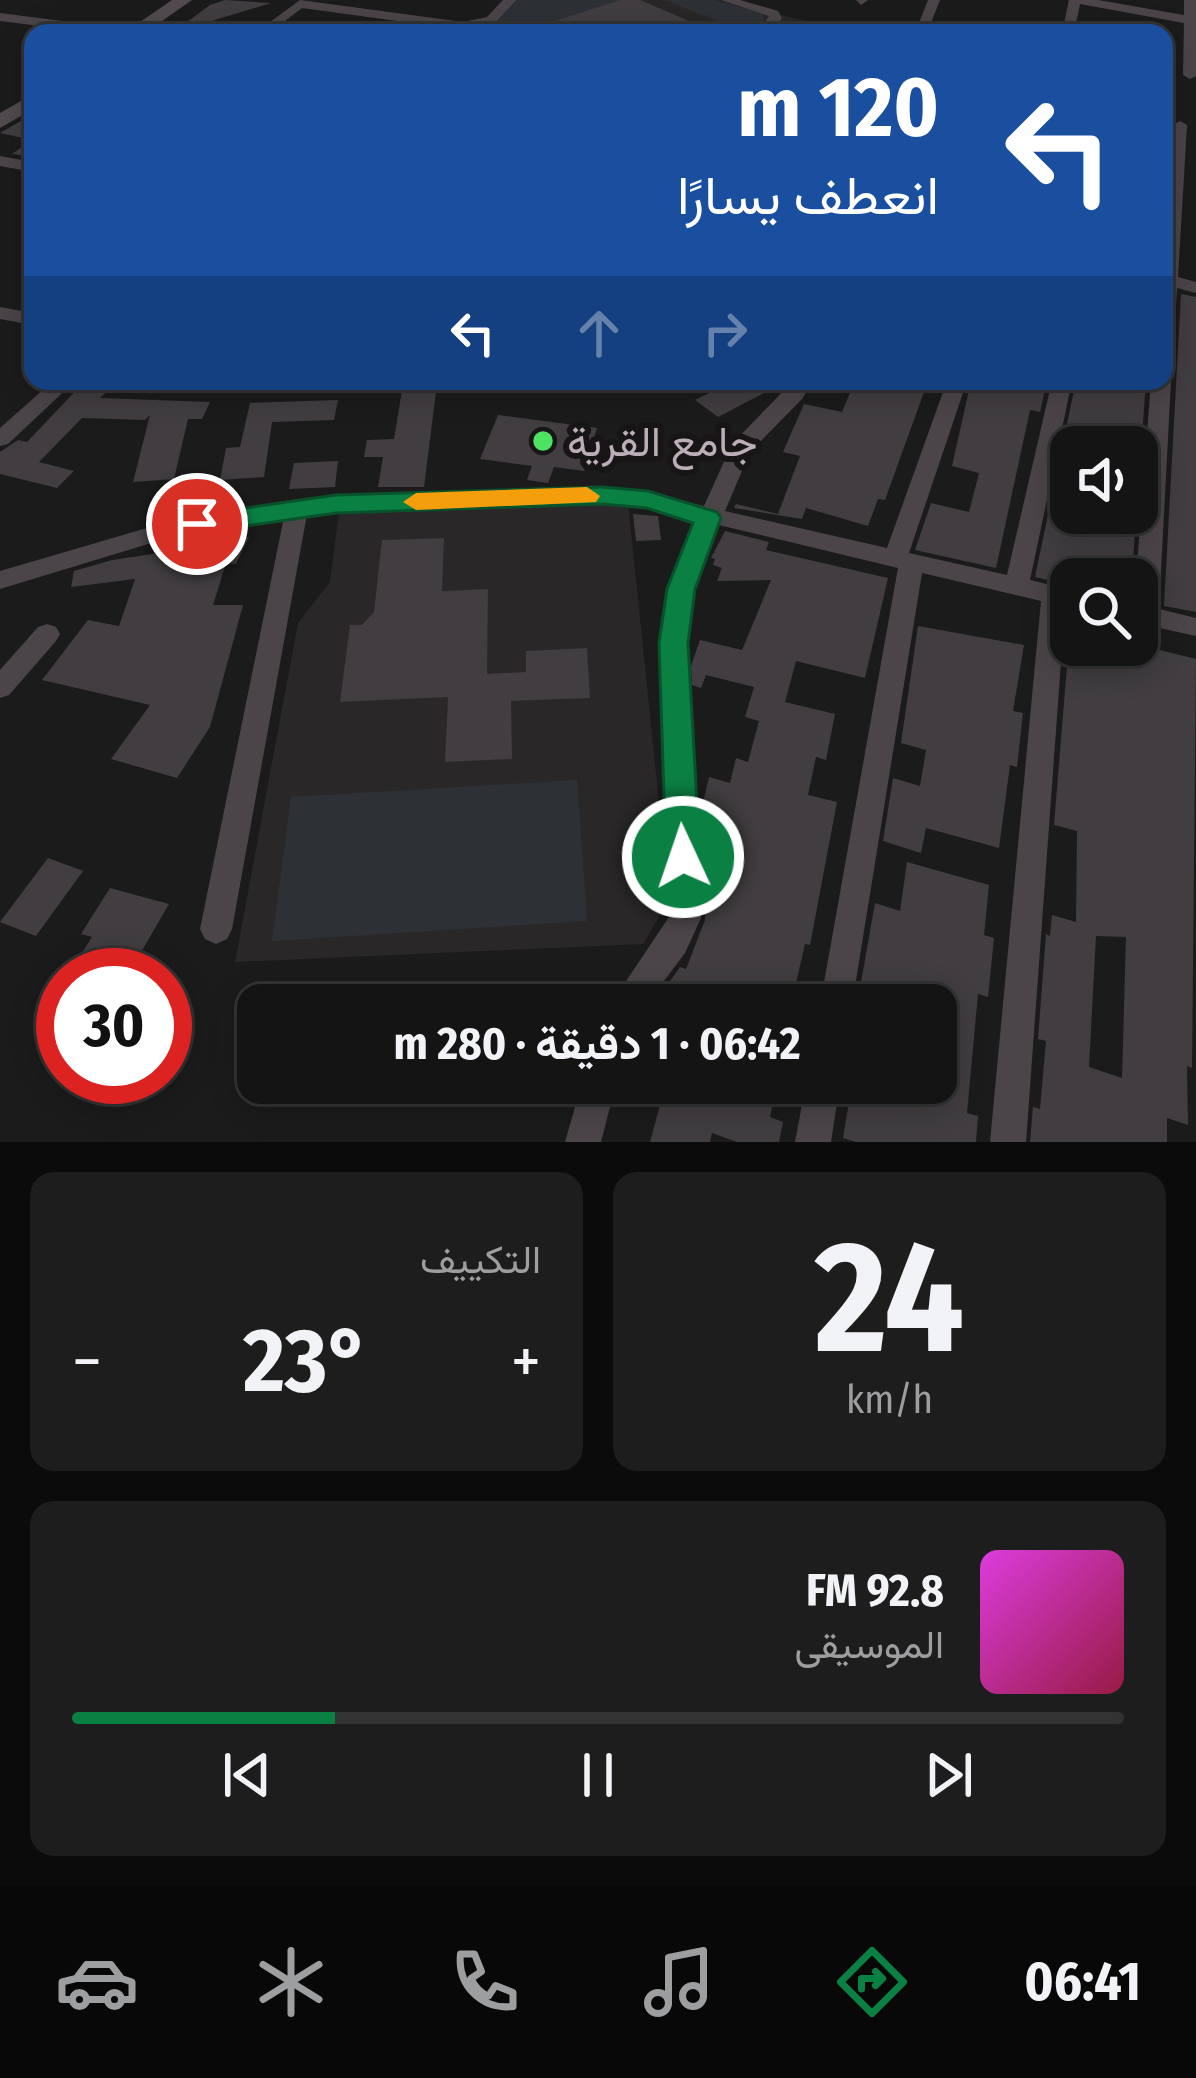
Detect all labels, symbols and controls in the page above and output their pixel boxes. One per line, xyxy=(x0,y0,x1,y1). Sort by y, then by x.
text: 120 m xyxy=(737,57,939,158)
icon: left xyxy=(981,72,1137,228)
text: انعطف يسارًا xyxy=(677,164,939,228)
icon: left xyxy=(440,300,506,366)
icon: ahead xyxy=(566,300,632,366)
icon: right xyxy=(692,300,758,366)
place label: جامع القرية xyxy=(567,417,757,470)
map controls xyxy=(1050,426,1158,666)
button: sound xyxy=(1050,426,1158,534)
marker: جامع القرية xyxy=(530,428,556,454)
pin xyxy=(146,473,248,575)
icon: arrive xyxy=(164,491,230,557)
button: search xyxy=(1050,558,1158,666)
position arrow xyxy=(620,794,746,920)
speed limit sign: 30 xyxy=(36,948,192,1104)
text: 06:42 · 1 دقيقة · 280 m xyxy=(393,1017,801,1071)
text: 24 xyxy=(815,1205,964,1392)
text: التكييف xyxy=(420,1237,541,1283)
text: 23° xyxy=(243,1307,370,1415)
text: − xyxy=(72,1322,102,1401)
text: + xyxy=(511,1322,541,1401)
text: km/h xyxy=(846,1377,933,1423)
text: 92.8 FM xyxy=(806,1564,944,1618)
text: الموسيقى xyxy=(794,1622,944,1668)
icon: previous xyxy=(214,1742,280,1808)
icon: pause xyxy=(565,1742,631,1808)
icon: next xyxy=(916,1742,982,1808)
icon: car xyxy=(55,1940,139,2024)
icon: climate xyxy=(249,1940,333,2024)
icon: phone xyxy=(443,1940,527,2024)
icon: music xyxy=(637,1940,721,2024)
icon: directions xyxy=(830,1940,914,2024)
text: 06:41 xyxy=(1024,1950,1141,2014)

